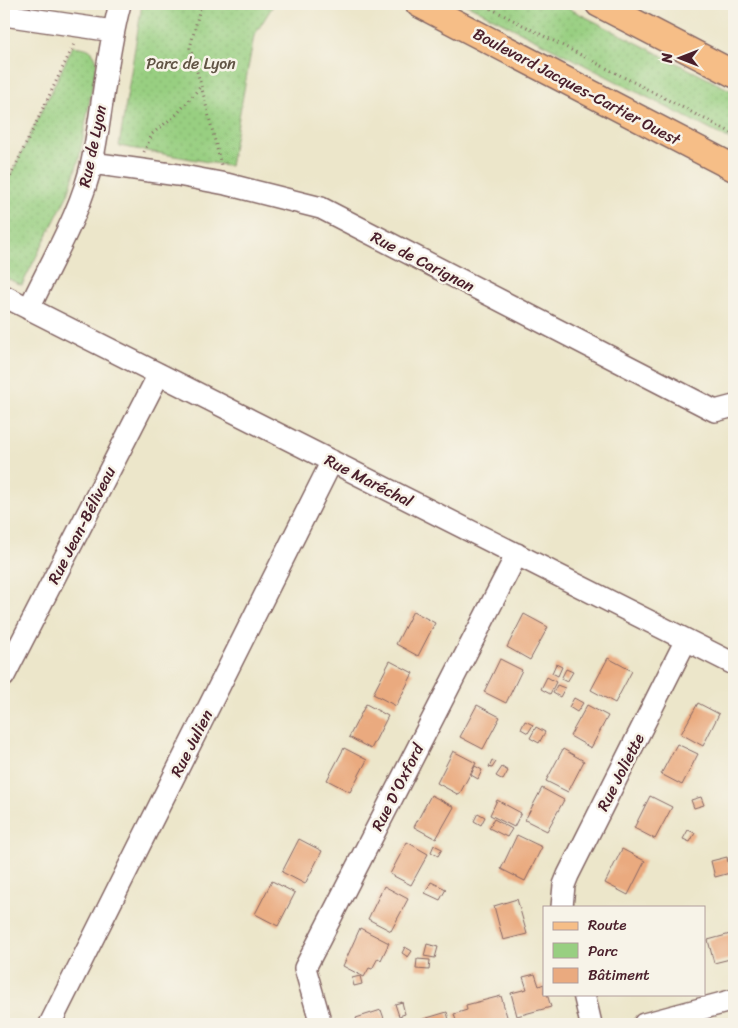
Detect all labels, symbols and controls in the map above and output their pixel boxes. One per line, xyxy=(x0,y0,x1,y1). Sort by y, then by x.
street label: Boulevard Jacques-Cartier Ouest xyxy=(468,19,686,154)
north arrow xyxy=(656,32,706,82)
park label: Parc de Lyon xyxy=(146,49,236,78)
text: N xyxy=(655,53,680,64)
street label: Rue de Lyon xyxy=(70,102,115,190)
street label: Rue de Carignan xyxy=(366,223,480,300)
street label: Rue Maréchal xyxy=(319,446,419,515)
street label: Rue Jean-Béliveau xyxy=(39,461,124,589)
street label: Rue Julien xyxy=(162,704,221,782)
street label: Rue Joliette xyxy=(588,728,653,816)
street label: Rue D'Oxford xyxy=(363,737,433,836)
legend xyxy=(543,906,706,996)
text: Route xyxy=(588,912,627,938)
text: Parc xyxy=(588,938,618,964)
text: Bâtiment xyxy=(588,962,650,988)

